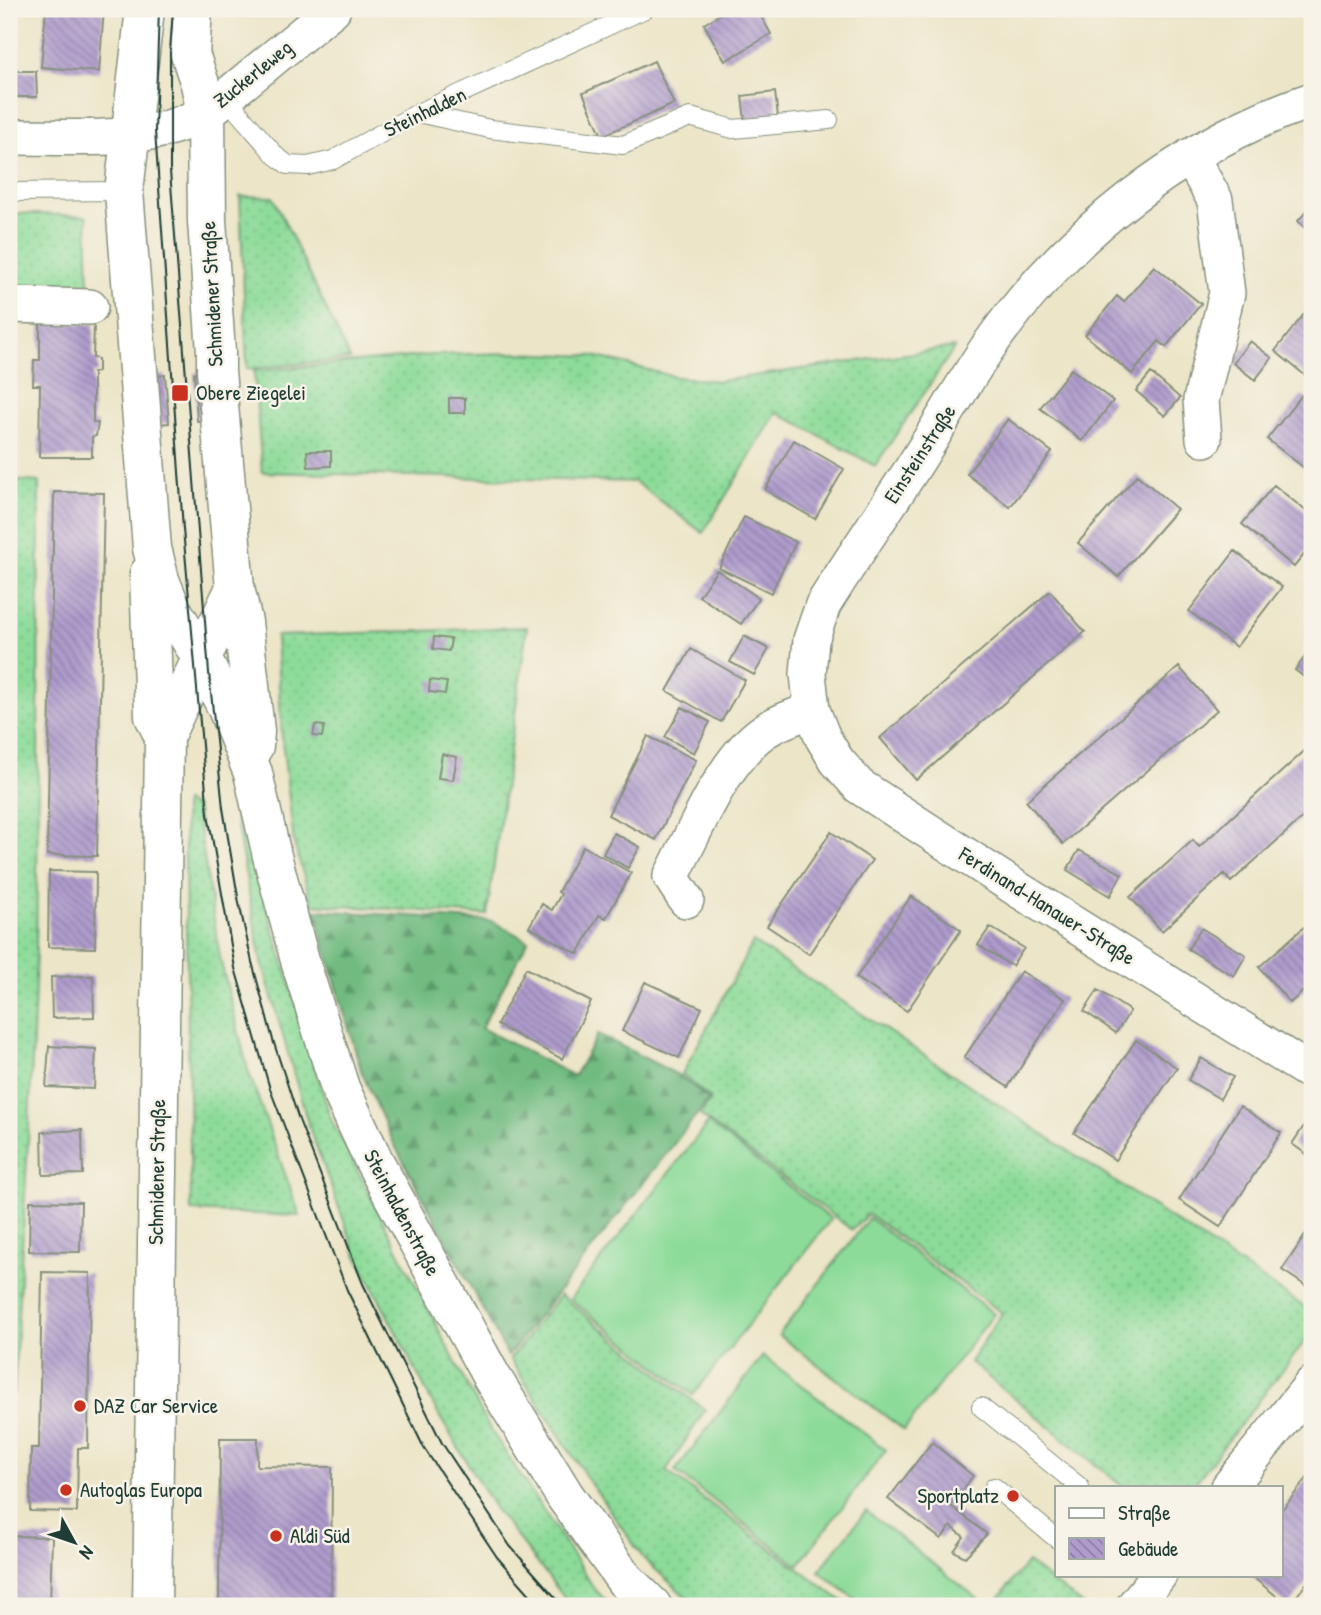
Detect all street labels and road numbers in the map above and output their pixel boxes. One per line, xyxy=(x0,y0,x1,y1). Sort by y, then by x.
street label: Zuckerleweg xyxy=(207,33,298,114)
street label: Steinhalden xyxy=(379,79,471,144)
street label: Schmidener Straße xyxy=(193,221,230,367)
street label: Einsteinstraße xyxy=(877,399,962,509)
street label: Ferdinand-Hanauer-Straße xyxy=(953,839,1141,972)
street label: Schmidener Straße xyxy=(141,1099,172,1245)
street label: Steinhaldenstraße xyxy=(357,1145,448,1281)

